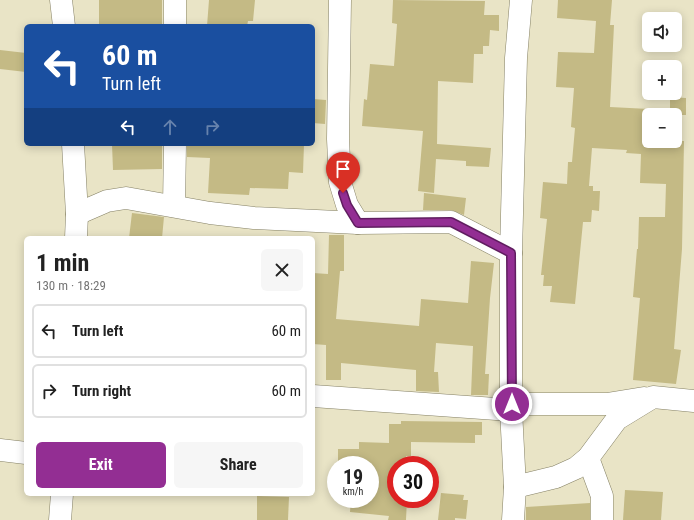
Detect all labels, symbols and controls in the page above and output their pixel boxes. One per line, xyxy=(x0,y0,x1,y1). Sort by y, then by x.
map controls xyxy=(642,12,682,148)
button: sound xyxy=(642,12,682,52)
text: 60 m xyxy=(102,39,158,72)
icon: left xyxy=(36,40,88,92)
button: + xyxy=(642,60,682,100)
text: Turn left xyxy=(102,73,161,94)
button: − xyxy=(642,108,682,148)
icon: left xyxy=(117,116,139,138)
icon: ahead xyxy=(159,116,181,138)
icon: right xyxy=(201,116,223,138)
pin xyxy=(326,152,360,193)
icon: arrive xyxy=(332,158,354,180)
text: 1 min xyxy=(36,249,89,277)
button: close xyxy=(261,249,303,291)
text: 130 m · 18:29 xyxy=(36,278,106,293)
icon: left xyxy=(38,320,60,342)
text: Turn left xyxy=(72,322,123,340)
text: 60 m xyxy=(271,322,301,340)
icon: right xyxy=(38,380,60,402)
text: Turn right xyxy=(72,382,131,400)
text: 60 m xyxy=(271,382,301,400)
position arrow xyxy=(491,383,533,425)
button: Exit xyxy=(36,442,166,488)
button: Share xyxy=(174,442,303,488)
speed limit sign: 30 xyxy=(387,456,439,508)
text: 19 xyxy=(343,465,363,489)
text: km/h xyxy=(343,486,363,497)

